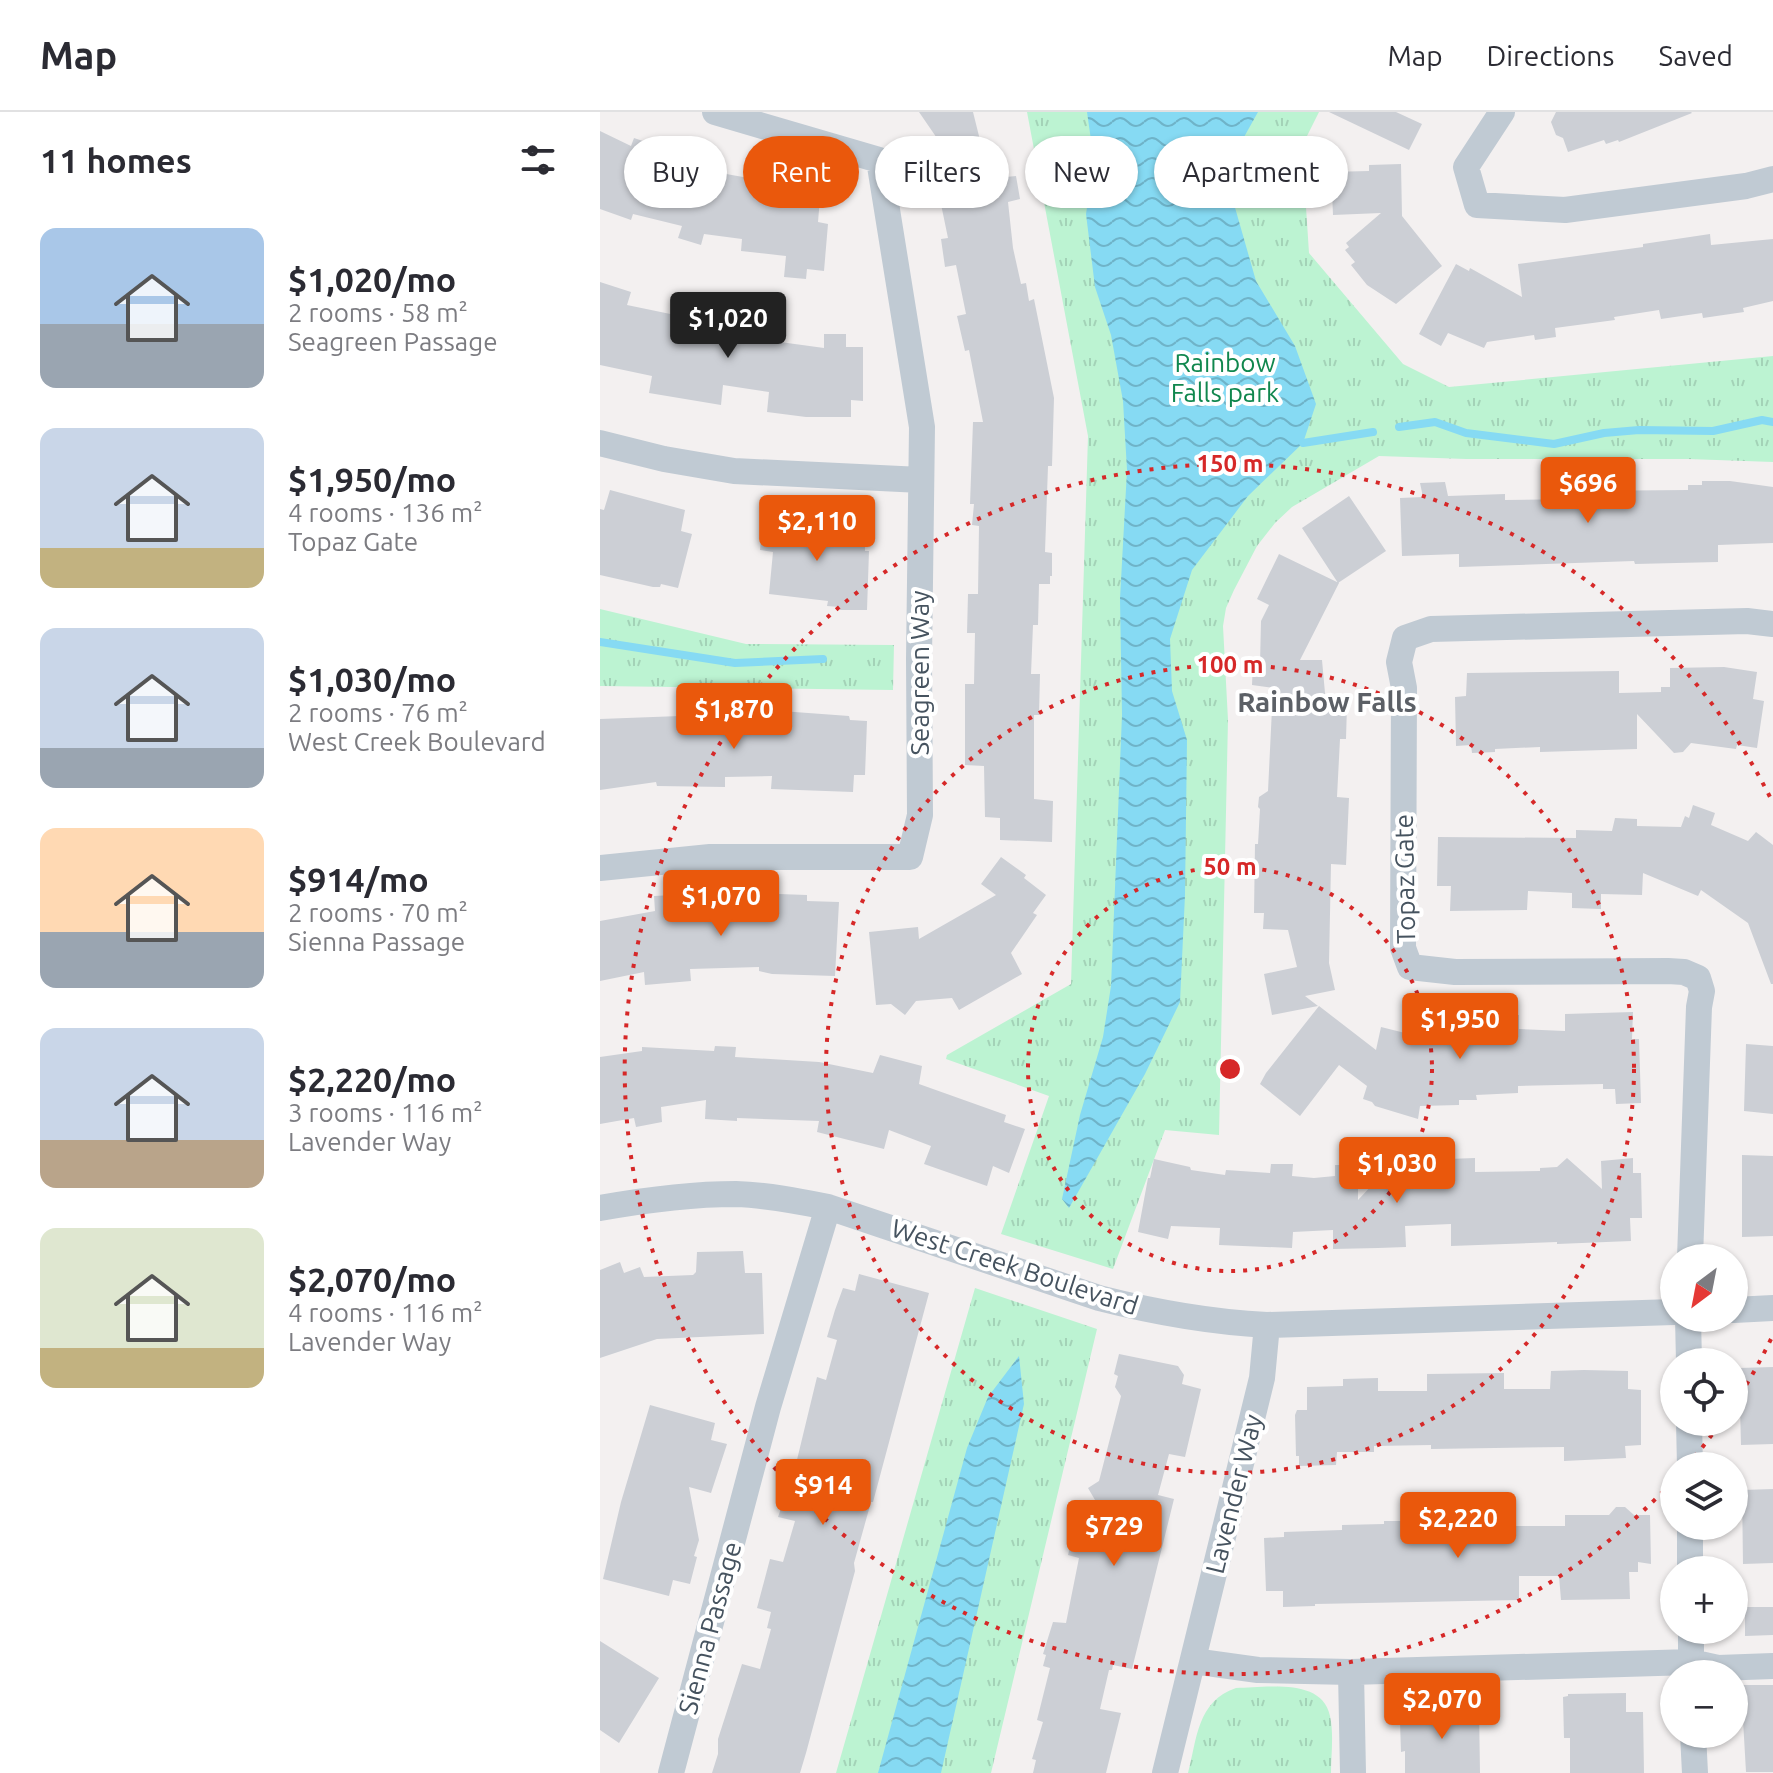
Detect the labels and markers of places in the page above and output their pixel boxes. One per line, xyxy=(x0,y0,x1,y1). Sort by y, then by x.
pin: $1,020 xyxy=(663,292,793,360)
pin: $696 xyxy=(1541,457,1635,525)
pin: $2,110 xyxy=(752,495,882,563)
pin: $1,870 xyxy=(669,683,799,751)
pin: $1,070 xyxy=(656,870,786,938)
pin: $1,950 xyxy=(1395,993,1525,1061)
centre of rings xyxy=(1216,1055,1244,1083)
pin: $1,030 xyxy=(1332,1137,1462,1205)
pin: $914 xyxy=(776,1459,870,1527)
pin: $2,220 xyxy=(1393,1492,1523,1560)
pin: $729 xyxy=(1067,1500,1161,1568)
pin: $2,070 xyxy=(1377,1673,1507,1741)

